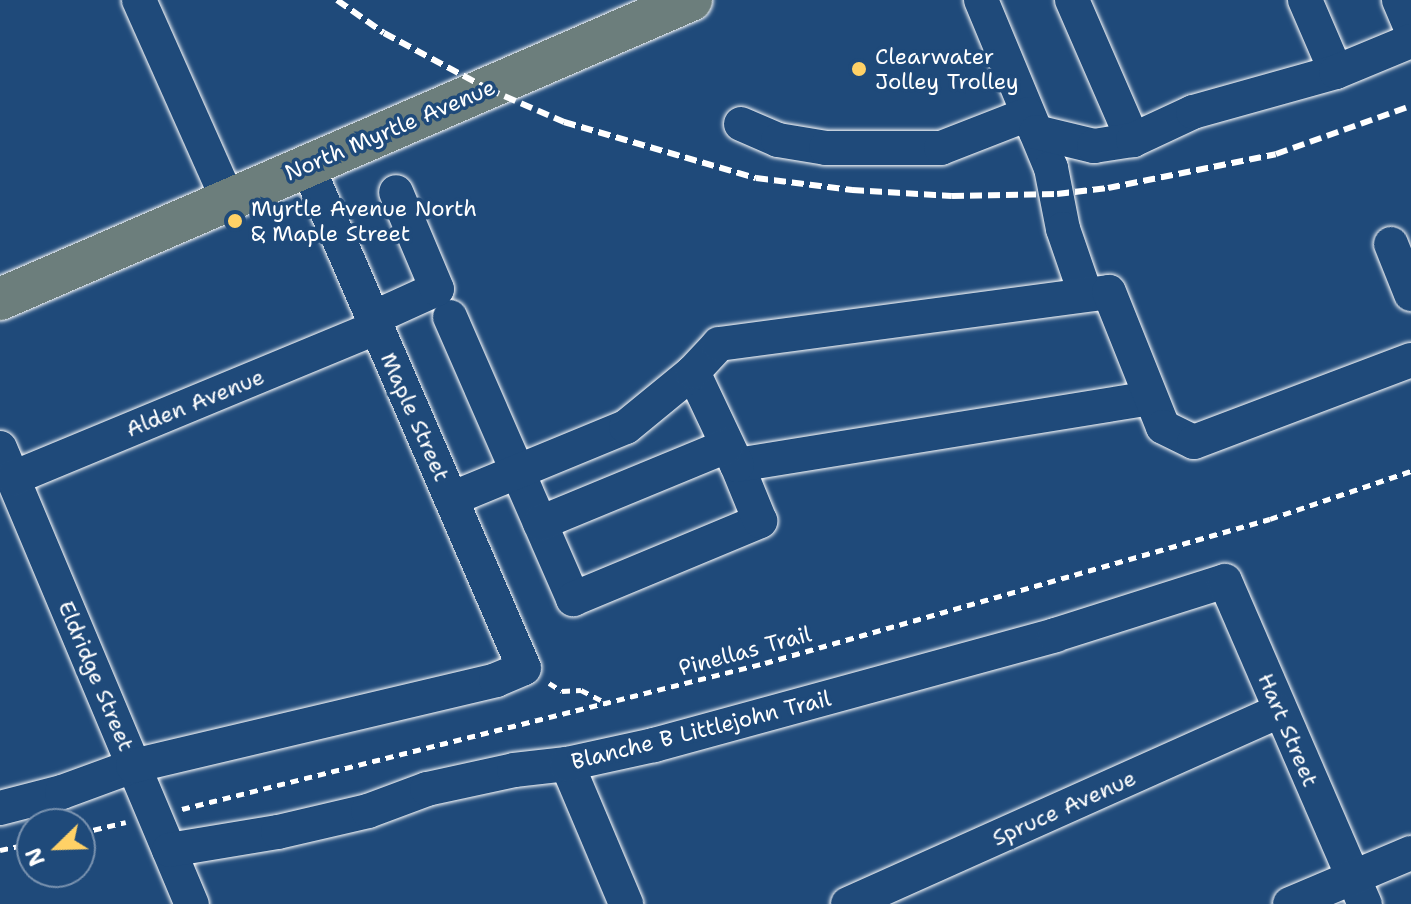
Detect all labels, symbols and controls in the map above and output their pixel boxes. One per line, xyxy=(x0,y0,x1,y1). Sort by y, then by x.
place label: Clearwater Jolley Trolley xyxy=(875,43,1019,94)
marker: Clearwater Jolley Trolley xyxy=(850,60,868,78)
street label: North Myrtle Avenue xyxy=(281,74,499,186)
place label: Myrtle Avenue North & Maple Street xyxy=(251,195,477,246)
marker: Myrtle Avenue North & Maple Street xyxy=(226,212,244,230)
street label: Maple Street xyxy=(375,349,455,485)
street label: Alden Avenue xyxy=(122,363,268,443)
street label: Eldridge Street xyxy=(52,597,140,755)
street label: Pinellas Trail xyxy=(676,621,814,681)
street label: Hart Street xyxy=(1252,669,1324,791)
street label: Blanche B Littlejohn Trail xyxy=(568,685,834,775)
street label: Spruce Avenue xyxy=(988,765,1140,851)
north arrow xyxy=(16,808,96,888)
text: N xyxy=(19,843,52,870)

